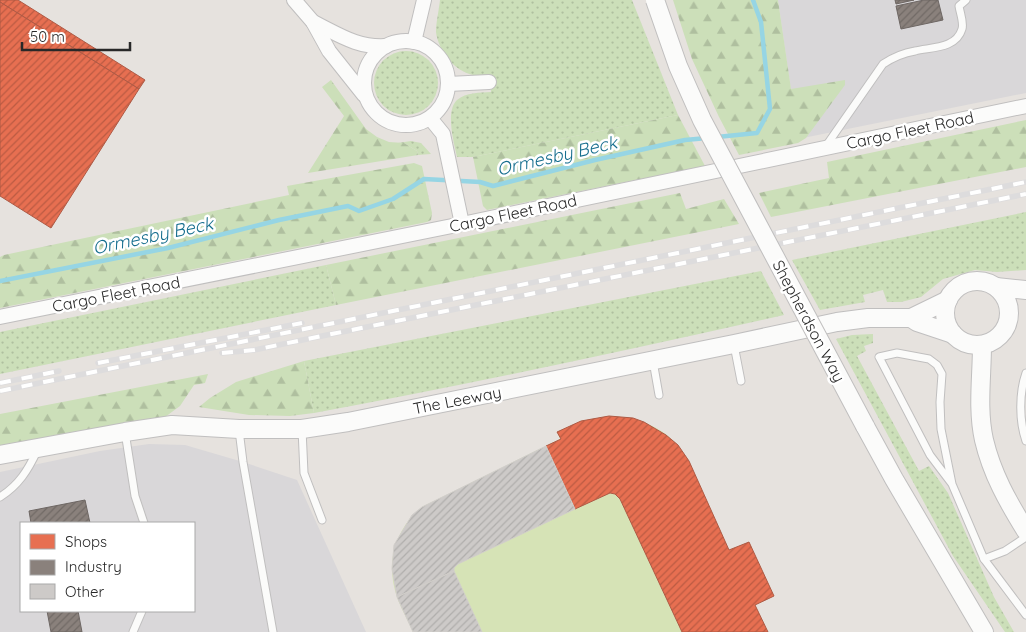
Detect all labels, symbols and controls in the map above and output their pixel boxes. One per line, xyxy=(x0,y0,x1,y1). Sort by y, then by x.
scale bar xyxy=(22,20,130,52)
text: 50 m xyxy=(30,27,65,46)
street label: Cargo Fleet Road xyxy=(844,107,976,153)
water label: Ormesby Beck xyxy=(495,130,621,181)
street label: Cargo Fleet Road xyxy=(447,190,579,236)
water label: Ormesby Beck xyxy=(91,211,217,260)
street label: Shepherdson Way xyxy=(768,257,850,385)
street label: Cargo Fleet Road xyxy=(50,272,182,316)
street label: The Leeway xyxy=(411,382,503,418)
legend xyxy=(20,522,195,612)
text: Shops xyxy=(65,532,107,551)
text: Industry xyxy=(65,557,122,576)
text: Other xyxy=(65,582,105,601)

